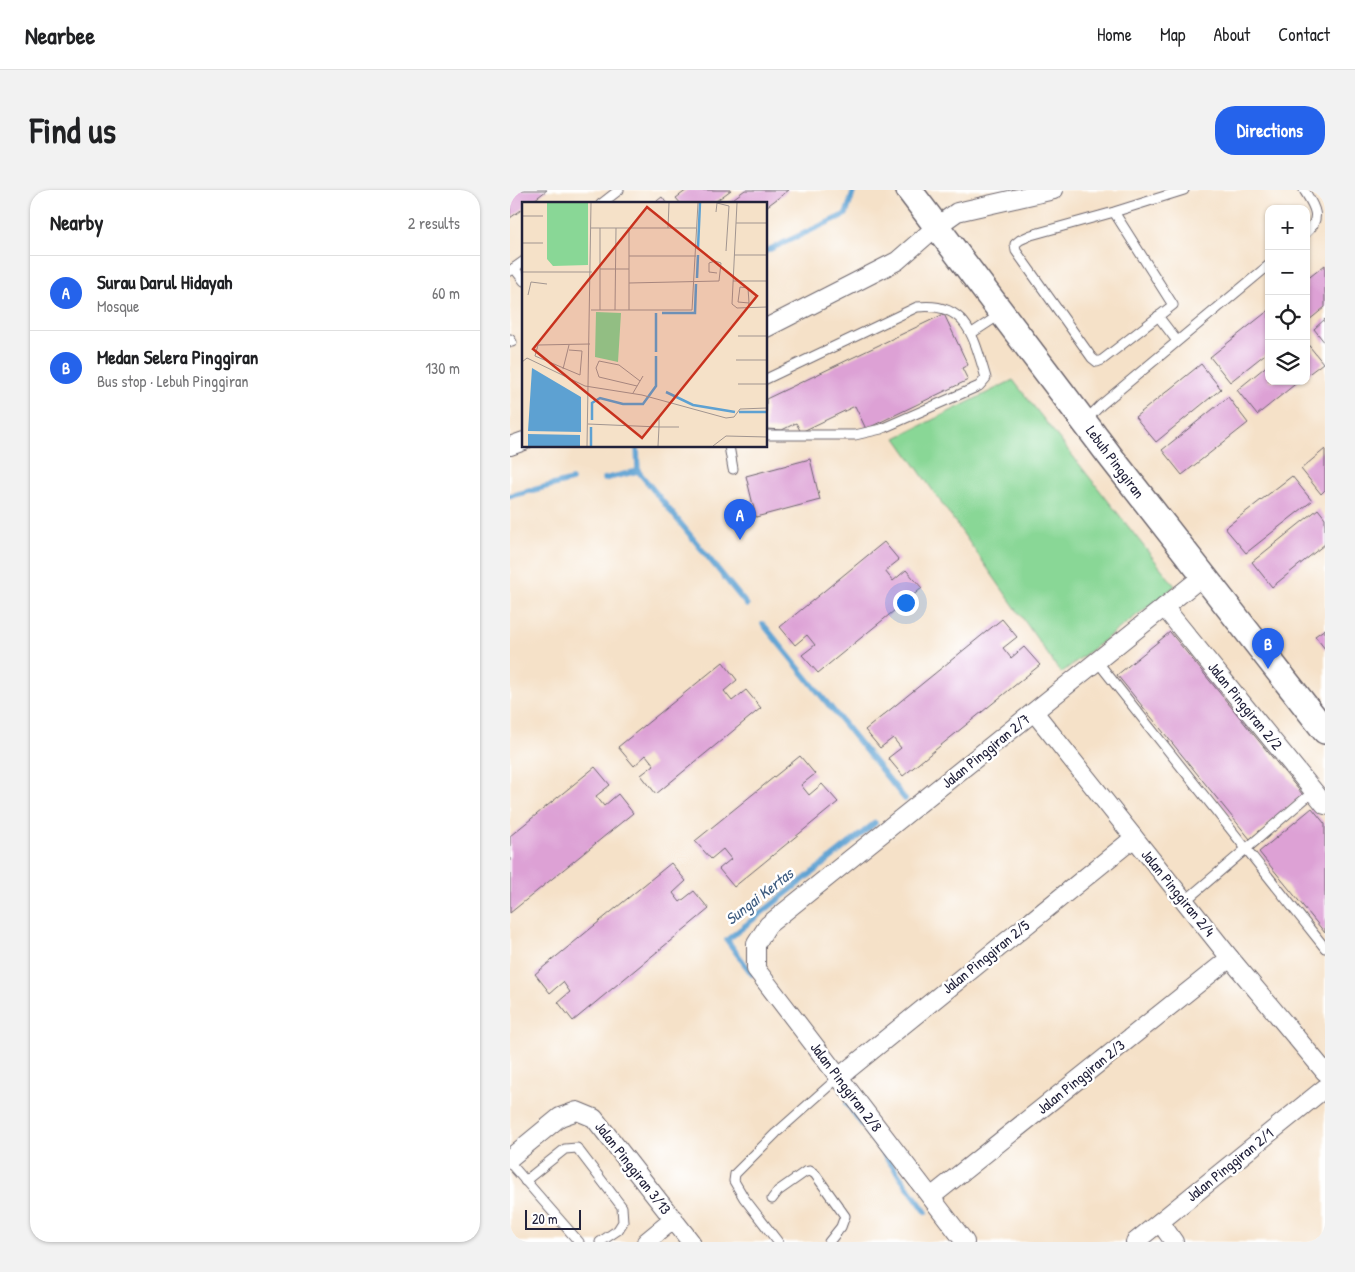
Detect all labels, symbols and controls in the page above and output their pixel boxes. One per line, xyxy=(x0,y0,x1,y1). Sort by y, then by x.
text: Nearbee xyxy=(25,19,95,51)
text: Home xyxy=(1097,22,1132,47)
text: Map xyxy=(1160,22,1185,47)
text: About xyxy=(1213,22,1250,47)
text: Contact xyxy=(1278,22,1330,47)
button: Directions xyxy=(1215,106,1325,155)
text: Find us xyxy=(30,107,116,154)
inset map xyxy=(522,202,768,448)
map controls xyxy=(1265,205,1310,385)
button: + xyxy=(1265,205,1310,250)
text: Nearby xyxy=(50,208,103,237)
text: 2 results xyxy=(408,212,460,234)
button: − xyxy=(1265,250,1310,295)
text: Surau Darul Hidayah xyxy=(97,269,232,295)
text: A xyxy=(62,282,70,304)
text: 60 m xyxy=(432,282,460,304)
text: Mosque xyxy=(97,295,139,317)
button: locate xyxy=(1265,295,1310,340)
button: layers xyxy=(1265,340,1310,385)
text: Medan Selera Pinggiran xyxy=(97,344,258,370)
text: B xyxy=(62,357,70,379)
text: 130 m xyxy=(425,357,460,379)
text: Bus stop · Lebuh Pinggiran xyxy=(97,370,249,392)
street label: Lebuh Pinggiran xyxy=(1081,421,1150,503)
pin: A xyxy=(724,499,756,540)
your location xyxy=(893,590,919,616)
pin: B xyxy=(1252,628,1284,669)
street label: Jalan Pinggiran 2/2 xyxy=(1203,657,1287,754)
street label: Jalan Pinggiran 2/7 xyxy=(937,708,1034,793)
street label: Jalan Pinggiran 2/4 xyxy=(1137,845,1220,941)
water label: Sungai Kertas xyxy=(721,861,799,929)
street label: Jalan Pinggiran 2/5 xyxy=(937,914,1034,999)
street label: Jalan Pinggiran 2/3 xyxy=(1032,1034,1129,1119)
street label: Jalan Pinggiran 2/8 xyxy=(806,1038,887,1136)
street label: Jalan Pinggiran 3/13 xyxy=(590,1117,677,1219)
street label: Jalan Pinggiran 2/1 xyxy=(1182,1123,1278,1206)
scale bar xyxy=(525,1207,581,1230)
text: 20 m xyxy=(532,1209,558,1228)

